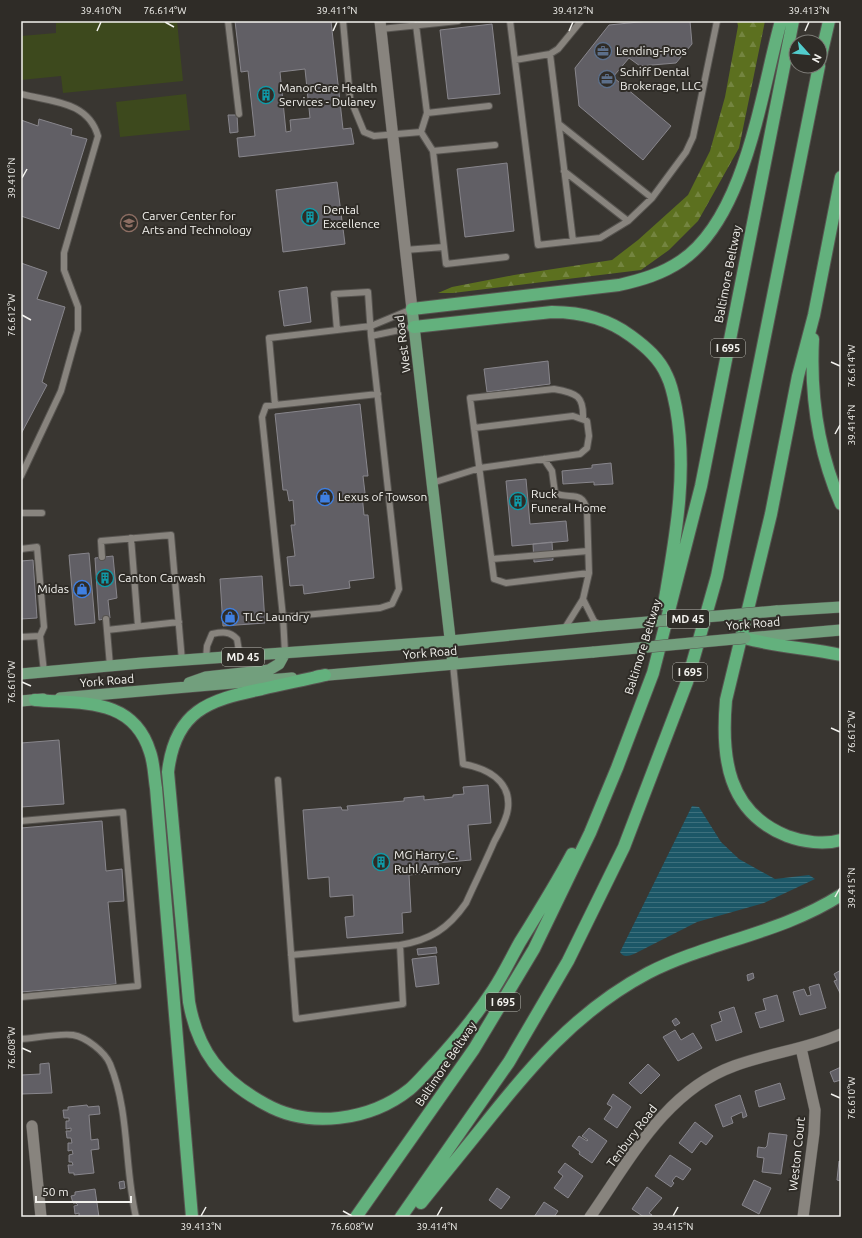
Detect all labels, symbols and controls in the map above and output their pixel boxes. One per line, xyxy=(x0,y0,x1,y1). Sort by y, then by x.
text: 39.410°N xyxy=(80,5,122,16)
text: 76.614°W xyxy=(143,5,187,16)
text: 39.411°N xyxy=(316,5,358,16)
text: 39.412°N xyxy=(552,5,594,16)
text: 39.413°N xyxy=(788,5,830,16)
north arrow xyxy=(788,34,828,74)
office icon: Lending-Pros xyxy=(593,41,613,61)
place label: Lending-Pros xyxy=(616,44,687,57)
text: N xyxy=(810,52,824,65)
place label: Schiff Dental Brokerage, LLC xyxy=(620,65,701,92)
office icon: Schiff Dental Brokerage, LLC xyxy=(597,69,617,89)
place label: ManorCare Health Services - Dulaney xyxy=(279,81,377,108)
building icon: ManorCare Health Services - Dulaney xyxy=(256,85,276,105)
text: 39.410°N xyxy=(6,157,17,199)
place label: Dental Excellence xyxy=(323,203,380,230)
building icon: Dental Excellence xyxy=(300,207,320,227)
place label: Carver Center for Arts and Technology xyxy=(142,209,252,236)
school or university icon: Carver Center for Arts and Technology xyxy=(119,213,139,233)
street label: Baltimore Beltway xyxy=(712,224,743,324)
text: 76.612°W xyxy=(6,293,17,337)
street label: West Road xyxy=(393,315,412,374)
road number: I 695 xyxy=(711,339,745,357)
text: 76.614°W xyxy=(846,344,857,388)
text: 39.414°N xyxy=(846,404,857,446)
shop icon: Lexus of Towson xyxy=(315,487,335,507)
place label: Ruck Funeral Home xyxy=(531,487,606,514)
place label: Lexus of Towson xyxy=(338,490,427,503)
building icon: Ruck Funeral Home xyxy=(508,491,528,511)
building icon: Canton Carwash xyxy=(95,568,115,588)
place label: Canton Carwash xyxy=(118,571,206,584)
shop icon: Midas xyxy=(72,579,92,599)
place label: Midas xyxy=(37,582,69,595)
street label: Baltimore Beltway xyxy=(622,597,663,696)
shop icon: TLC Laundry xyxy=(220,607,240,627)
place label: TLC Laundry xyxy=(243,610,309,623)
road number: MD 45 xyxy=(667,610,709,628)
street label: York Road xyxy=(725,615,781,632)
street label: York Road xyxy=(402,644,458,661)
road number: MD 45 xyxy=(222,648,264,666)
text: 76.610°W xyxy=(6,660,17,704)
road number: I 695 xyxy=(673,663,707,681)
street label: York Road xyxy=(79,672,135,689)
text: 76.612°W xyxy=(846,710,857,754)
place label: MG Harry C. Ruhl Armory xyxy=(394,848,462,875)
building icon: MG Harry C. Ruhl Armory xyxy=(371,852,391,872)
text: 39.415°N xyxy=(846,867,857,909)
road number: I 695 xyxy=(486,993,520,1011)
street label: Baltimore Beltway xyxy=(412,1019,479,1108)
text: 76.608°W xyxy=(6,1026,17,1070)
text: 76.610°W xyxy=(846,1076,857,1120)
street label: Tenbury Road xyxy=(604,1102,659,1169)
street label: Weston Court xyxy=(786,1116,807,1192)
scale bar xyxy=(36,1178,131,1204)
text: 50 m xyxy=(42,1185,69,1198)
text: 39.413°N xyxy=(180,1221,222,1232)
text: 76.608°W xyxy=(330,1221,374,1232)
text: 39.414°N xyxy=(416,1221,458,1232)
text: 39.415°N xyxy=(652,1221,694,1232)

